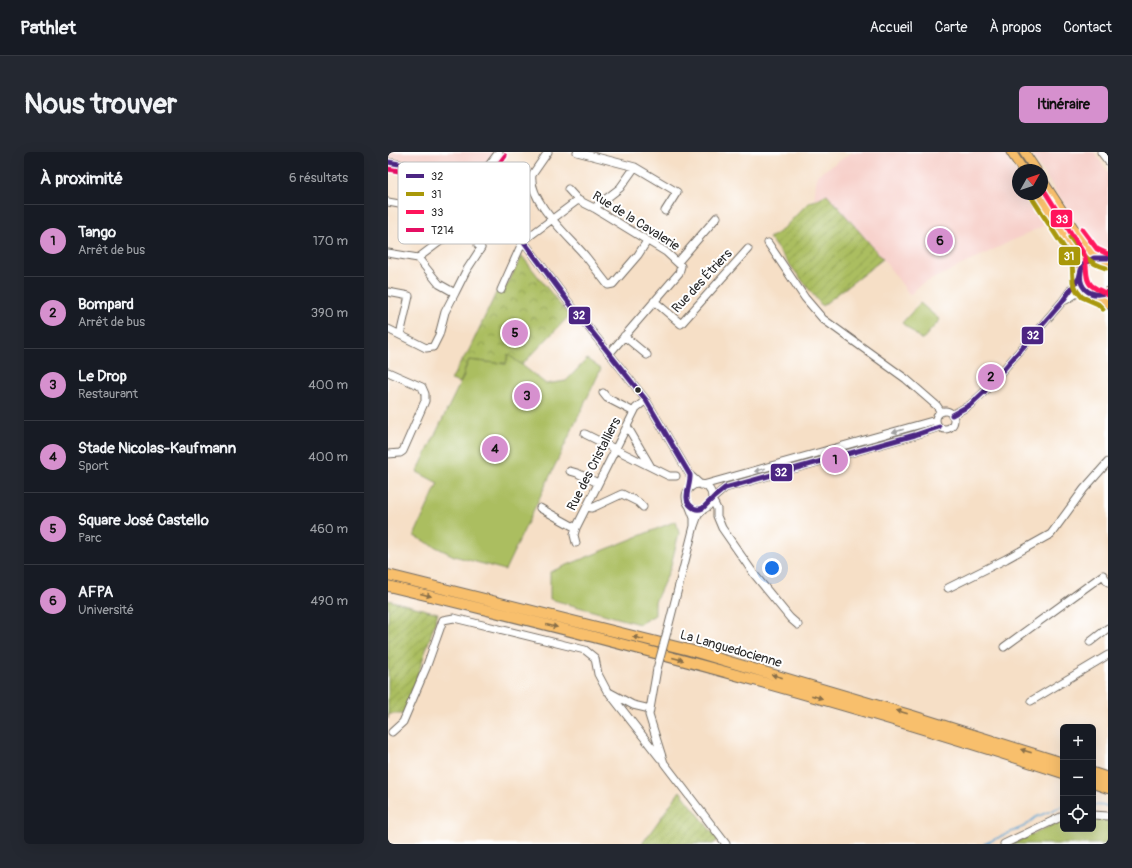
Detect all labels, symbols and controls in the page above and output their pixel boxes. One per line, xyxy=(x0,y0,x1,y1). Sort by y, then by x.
text: Pathlet xyxy=(20,16,76,40)
text: Accueil xyxy=(870,19,913,36)
text: Carte xyxy=(935,19,967,36)
text: À propos xyxy=(989,19,1041,36)
text: Contact xyxy=(1063,19,1112,36)
button: Itinéraire xyxy=(1019,86,1108,123)
text: Nous trouver xyxy=(24,87,177,122)
legend xyxy=(398,162,530,244)
north arrow xyxy=(1012,164,1048,200)
text: À proximité xyxy=(40,168,123,189)
text: 6 résultats xyxy=(289,170,348,186)
text: 32 xyxy=(431,170,443,183)
text: 31 xyxy=(431,188,441,201)
street label: Rue de la Cavalerie xyxy=(589,188,683,255)
text: 33 xyxy=(431,206,443,219)
line badge: 33 xyxy=(1050,209,1073,228)
text: 33 xyxy=(1056,213,1068,226)
text: Tango xyxy=(78,223,116,242)
text: T214 xyxy=(431,224,455,237)
pin: 6 xyxy=(927,226,953,256)
text: 1 xyxy=(50,233,56,249)
text: 170 m xyxy=(313,233,348,249)
text: Arrêt de bus xyxy=(78,242,145,258)
street label: Rue des Étriers xyxy=(668,246,736,316)
line badge: 31 xyxy=(1058,246,1081,266)
text: 31 xyxy=(1064,250,1074,263)
text: Bompard xyxy=(78,295,134,314)
text: 2 xyxy=(49,305,57,321)
text: 390 m xyxy=(311,305,348,321)
line badge: 32 xyxy=(568,306,591,325)
text: 32 xyxy=(573,309,585,322)
text: Arrêt de bus xyxy=(78,314,145,330)
pin: 5 xyxy=(502,318,528,348)
line badge: 32 xyxy=(1021,326,1044,345)
text: 32 xyxy=(1027,329,1039,342)
pin: 2 xyxy=(978,362,1004,392)
text: Le Drop xyxy=(78,367,127,386)
text: 3 xyxy=(49,377,57,393)
text: 400 m xyxy=(308,377,348,393)
pin: 3 xyxy=(514,381,540,411)
unlabelled marker xyxy=(633,385,643,395)
text: Restaurant xyxy=(78,386,138,402)
street label: Rue des Cristalliers xyxy=(564,415,624,513)
one-way arrow xyxy=(892,429,905,435)
pin: 4 xyxy=(482,434,508,464)
text: Stade Nicolas-Kaufmann xyxy=(78,439,236,458)
pin: 1 xyxy=(822,445,848,475)
text: 4 xyxy=(49,449,57,465)
text: 400 m xyxy=(308,449,348,465)
text: Sport xyxy=(78,458,109,474)
line badge: 32 xyxy=(770,463,793,482)
text: 32 xyxy=(775,466,787,479)
one-way arrow xyxy=(753,467,765,473)
text: Square José Castello xyxy=(78,511,209,530)
text: 5 xyxy=(49,521,57,537)
text: 460 m xyxy=(310,521,348,537)
text: Parc xyxy=(78,530,102,546)
your location xyxy=(762,558,782,578)
text: AFPA xyxy=(78,583,113,602)
one-way arrow xyxy=(420,592,432,598)
text: 6 xyxy=(49,593,57,609)
text: 490 m xyxy=(311,593,348,609)
text: Université xyxy=(78,602,134,618)
one-way arrow xyxy=(546,623,558,629)
street label: La Languedocienne xyxy=(678,627,784,671)
one-way arrow xyxy=(632,634,644,640)
one-way arrow xyxy=(672,656,684,662)
one-way arrow xyxy=(771,673,783,679)
one-way arrow xyxy=(811,694,823,700)
one-way arrow xyxy=(895,709,907,715)
map controls xyxy=(1060,724,1096,832)
button: + xyxy=(1060,724,1096,760)
one-way arrow xyxy=(1019,748,1031,754)
button: − xyxy=(1060,760,1096,796)
button: locate xyxy=(1060,796,1096,832)

